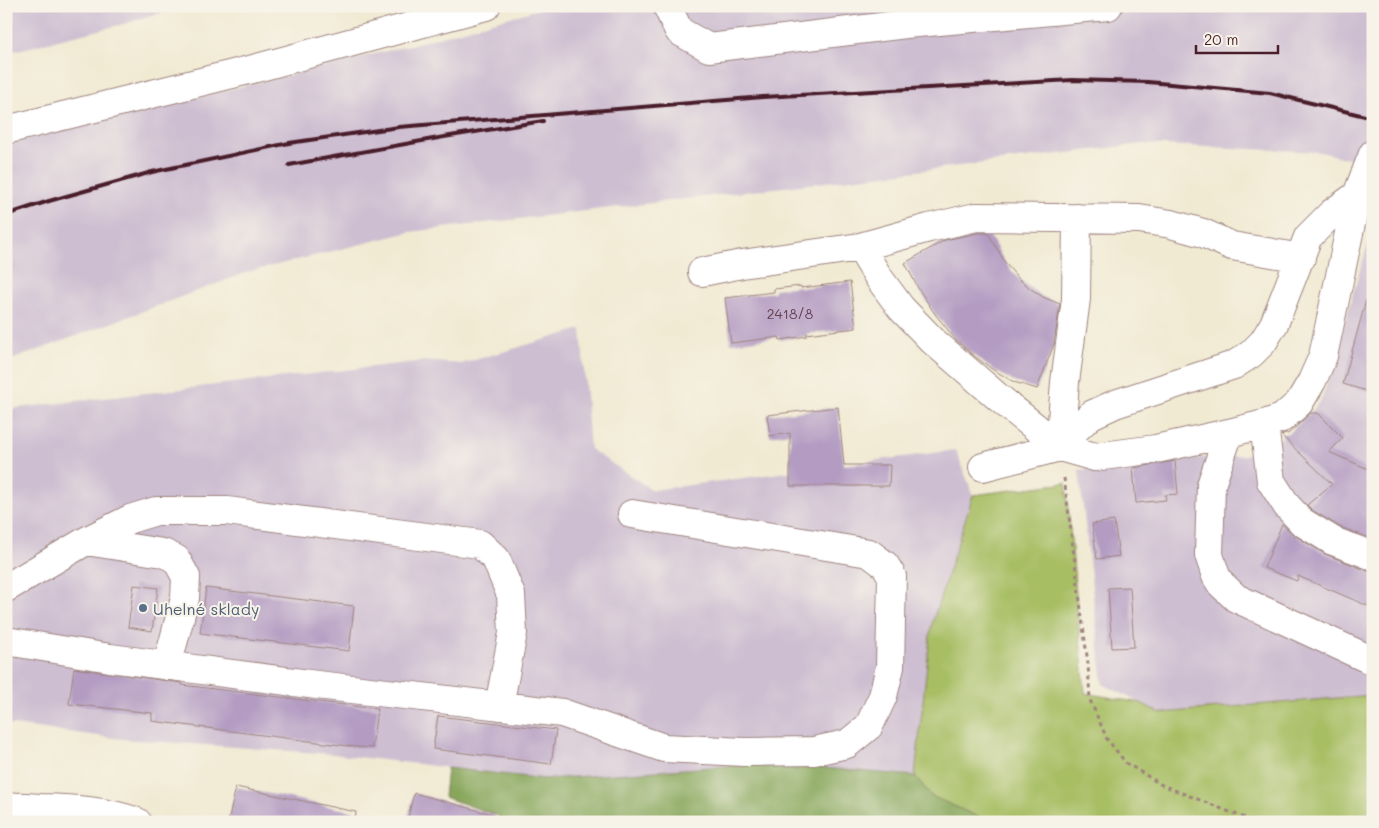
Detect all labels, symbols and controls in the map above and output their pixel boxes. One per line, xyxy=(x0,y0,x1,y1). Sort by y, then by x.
scale bar xyxy=(1196,22,1279,54)
text: 20 m xyxy=(1204,29,1238,49)
house number: 2418/8 xyxy=(767,304,813,323)
place label: Uhelné sklady xyxy=(153,598,259,619)
marker: Uhelné sklady xyxy=(137,602,149,614)

